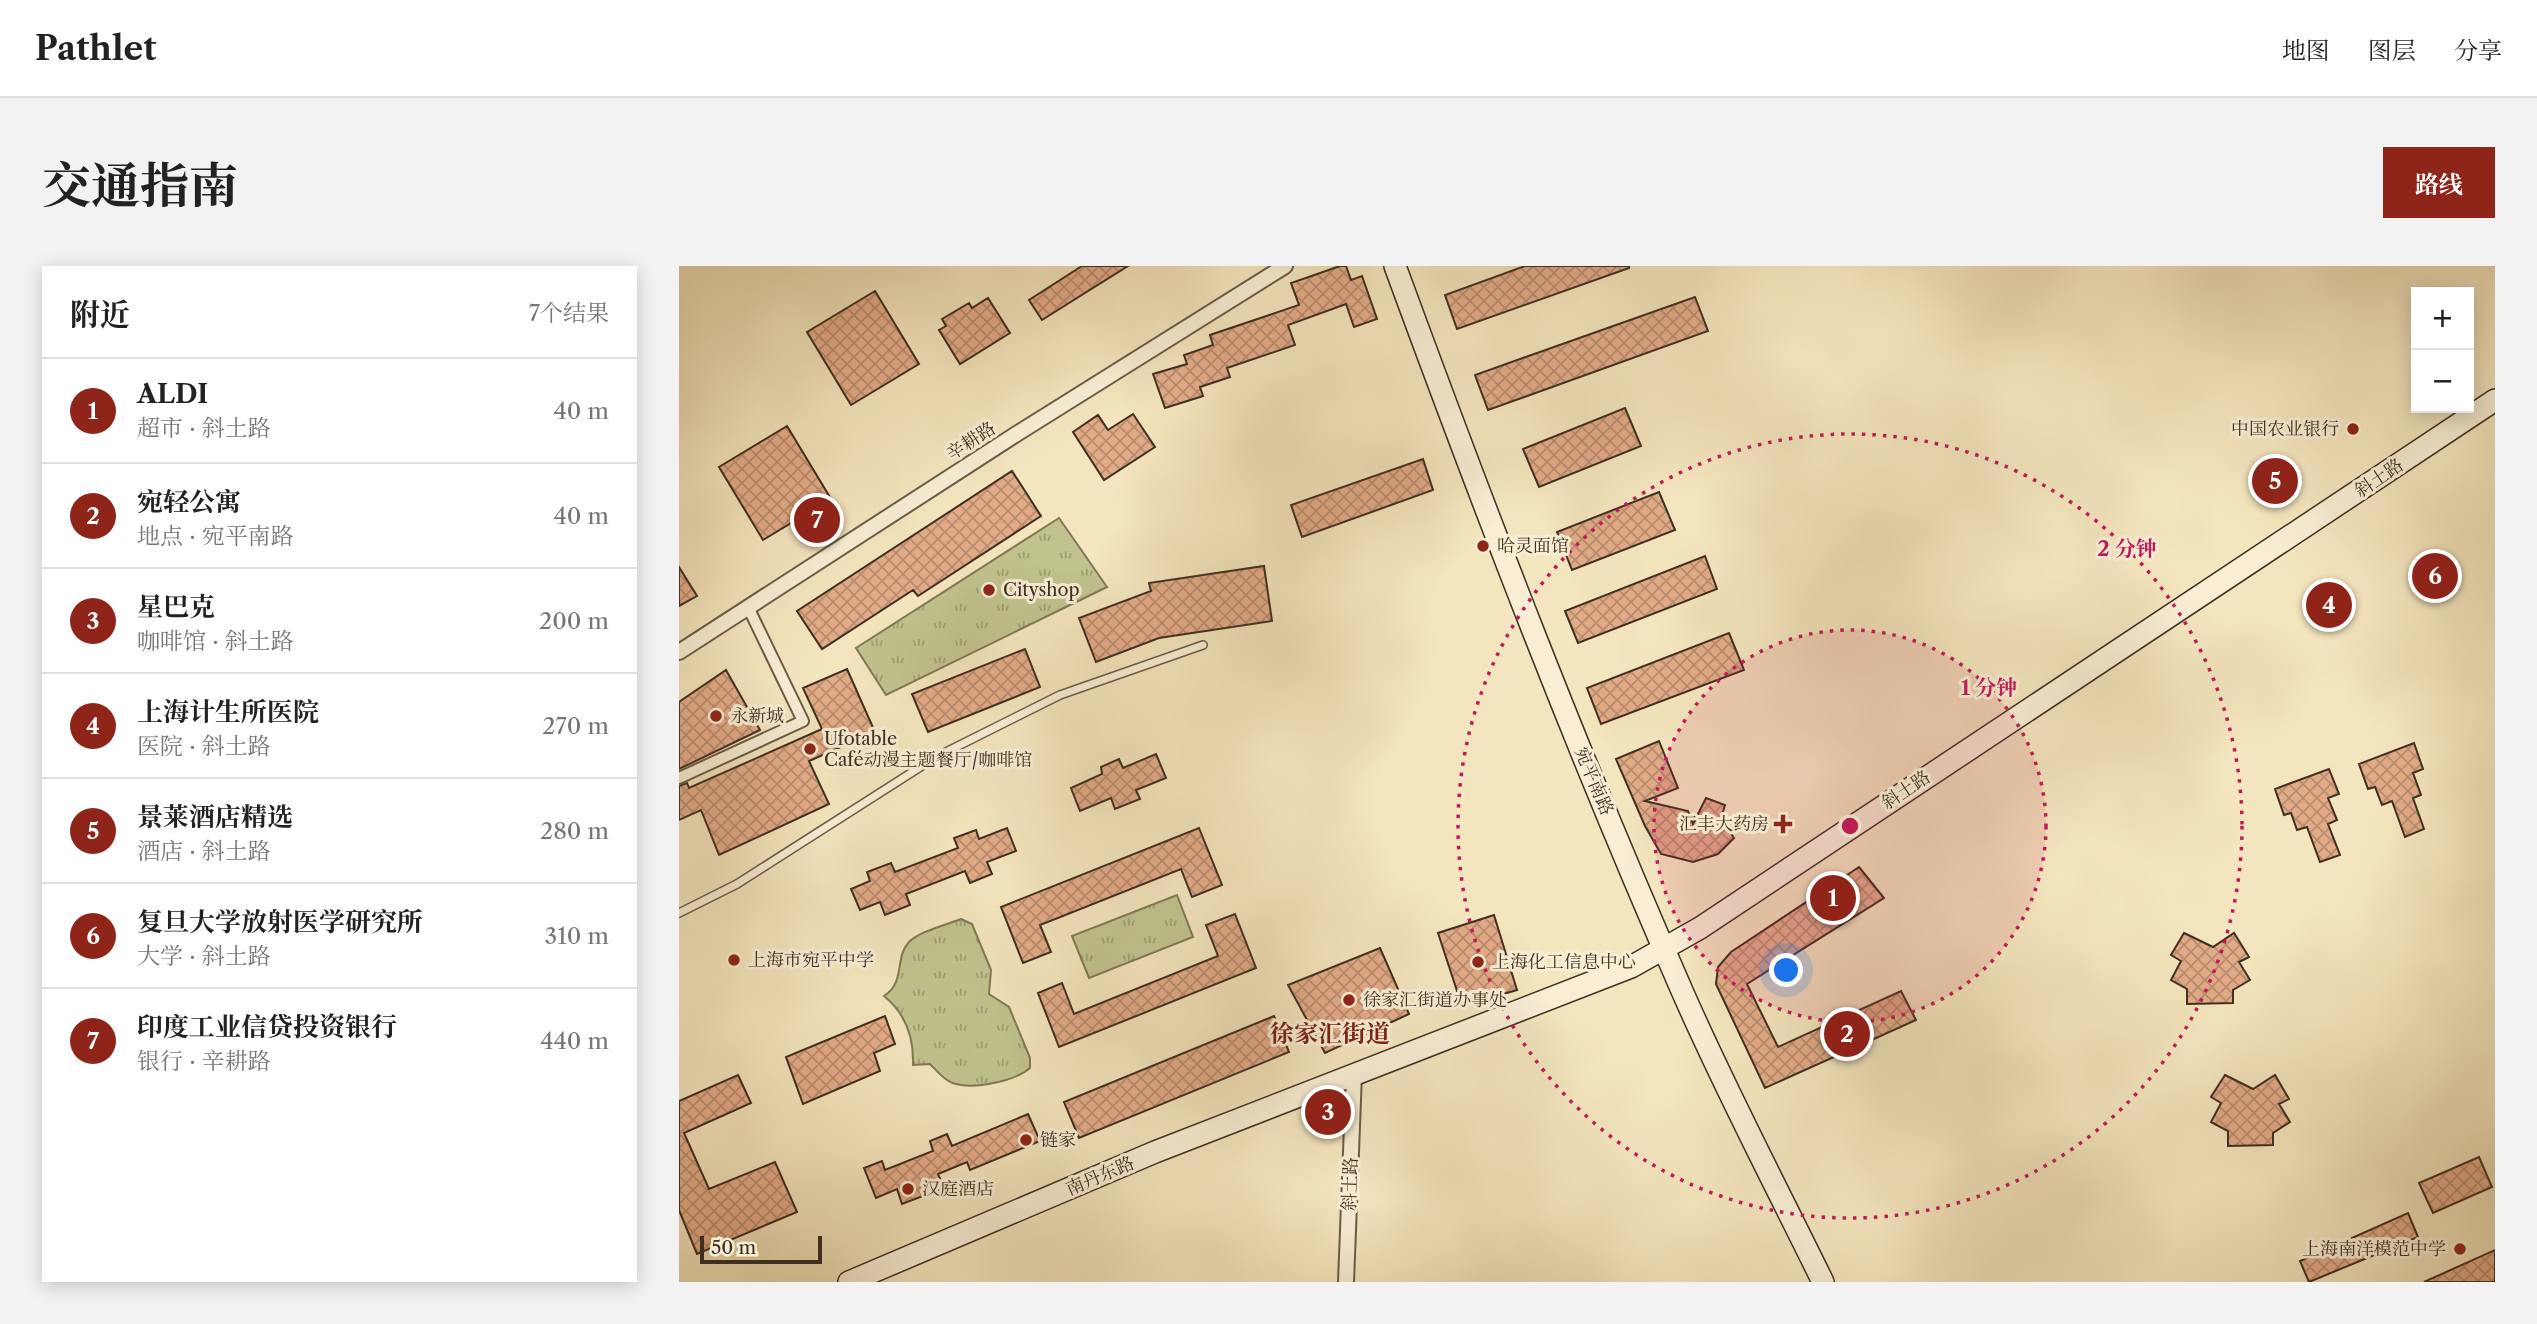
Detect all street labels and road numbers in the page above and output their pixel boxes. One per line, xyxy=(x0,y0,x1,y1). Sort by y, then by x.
street label: 辛耕路 xyxy=(942,417,1000,465)
street label: 斜土路 xyxy=(2350,454,2408,502)
street label: 宛平南路 xyxy=(1570,744,1618,818)
street label: 斜土路 xyxy=(1877,766,1935,814)
street label: 南丹东路 xyxy=(1063,1152,1137,1200)
street label: 斜土路 xyxy=(1338,1157,1362,1211)

